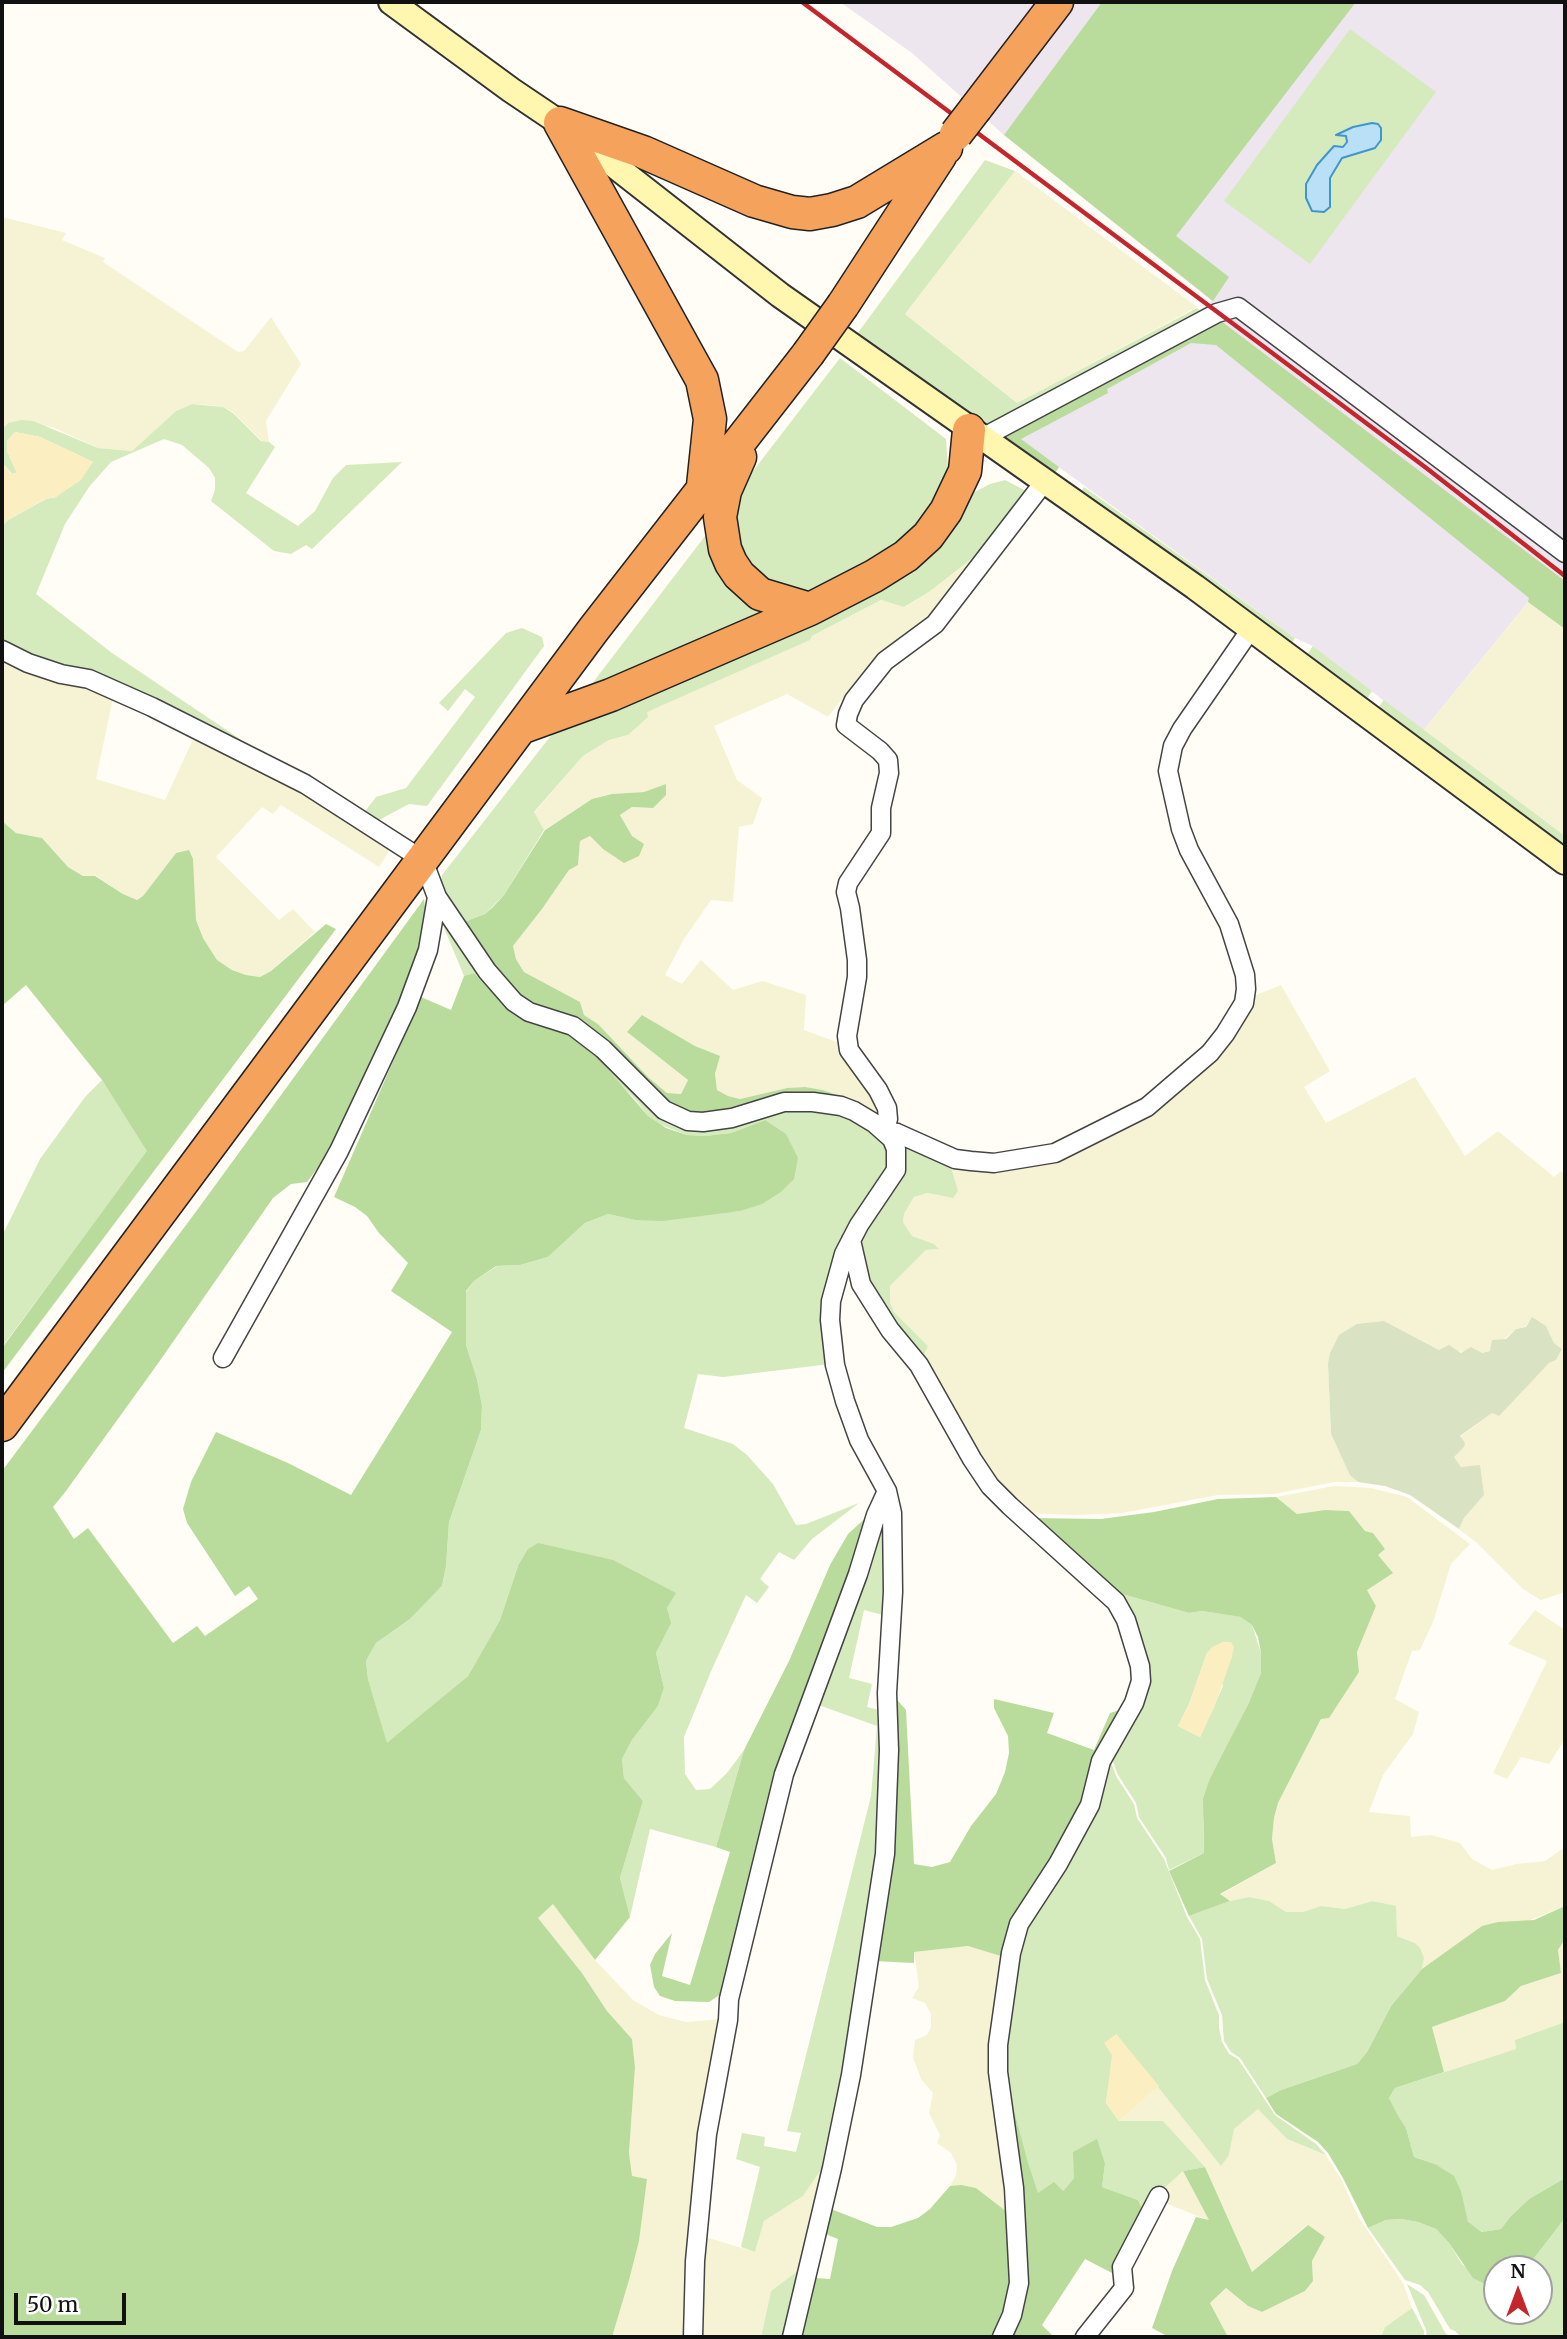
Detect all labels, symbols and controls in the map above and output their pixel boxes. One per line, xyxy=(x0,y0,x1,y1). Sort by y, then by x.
north arrow xyxy=(1483,2255,1553,2325)
text: N xyxy=(1510,2259,1526,2283)
scale bar xyxy=(18,2280,130,2324)
text: 50 m xyxy=(27,2291,78,2318)

